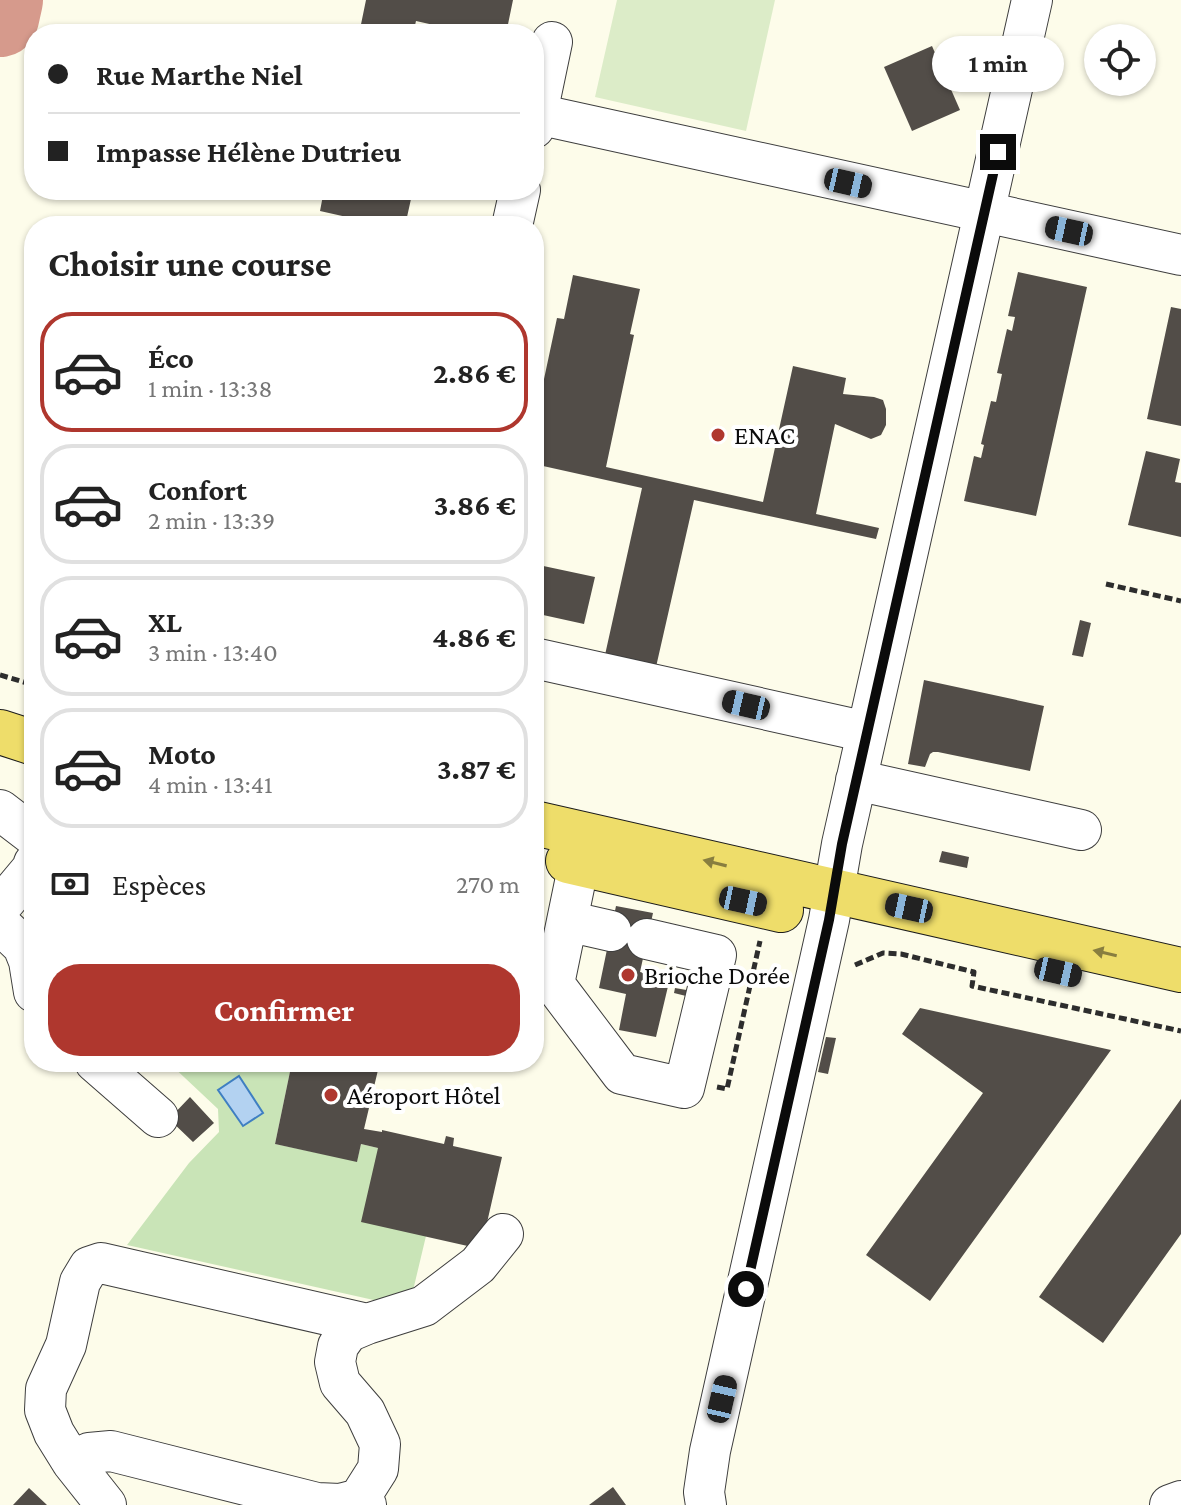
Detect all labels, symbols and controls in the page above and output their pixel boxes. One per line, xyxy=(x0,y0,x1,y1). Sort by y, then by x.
map controls xyxy=(1084,24,1156,96)
button: locate xyxy=(1084,24,1156,96)
callout: 1 min xyxy=(932,36,1064,92)
text: 1 min xyxy=(968,49,1028,78)
text: Rue Marthe Niel xyxy=(96,58,303,91)
route end xyxy=(980,134,1016,170)
text: Impasse Hélène Dutrieu xyxy=(96,135,401,168)
car xyxy=(822,166,874,200)
car xyxy=(1043,214,1095,248)
text: Choisir une course xyxy=(48,244,331,284)
icon: car xyxy=(52,336,124,408)
text: Éco xyxy=(148,341,194,374)
text: 2.86 € xyxy=(433,356,516,389)
text: 1 min · 13:38 xyxy=(148,374,272,403)
place label: ENAC xyxy=(734,421,795,450)
marker: ENAC xyxy=(709,426,727,444)
icon: car xyxy=(52,468,124,540)
text: Confort xyxy=(148,473,247,506)
text: 3.86 € xyxy=(434,488,516,521)
text: 2 min · 13:39 xyxy=(148,506,275,535)
icon: car xyxy=(52,600,124,672)
text: XL xyxy=(148,605,182,638)
text: 4.86 € xyxy=(432,620,516,653)
text: 3 min · 13:40 xyxy=(148,638,278,667)
car xyxy=(720,688,772,722)
icon: car xyxy=(52,732,124,804)
text: Moto xyxy=(148,737,216,770)
text: 3.87 € xyxy=(437,752,516,785)
text: 4 min · 13:41 xyxy=(148,770,273,799)
one-way arrow xyxy=(703,856,728,869)
icon: cash xyxy=(48,862,92,906)
text: Espèces xyxy=(112,868,206,901)
text: 270 m xyxy=(456,870,520,899)
car xyxy=(717,884,769,918)
car xyxy=(883,891,935,925)
one-way arrow xyxy=(1092,946,1117,959)
car xyxy=(1032,955,1084,989)
place label: Brioche Dorée xyxy=(644,961,790,990)
button: Confirmer xyxy=(48,964,520,1056)
marker: Brioche Dorée xyxy=(619,966,637,984)
place label: Aéroport Hôtel xyxy=(347,1081,501,1110)
marker: Aéroport Hôtel xyxy=(322,1086,340,1104)
route start xyxy=(728,1271,764,1307)
car xyxy=(705,1373,739,1425)

